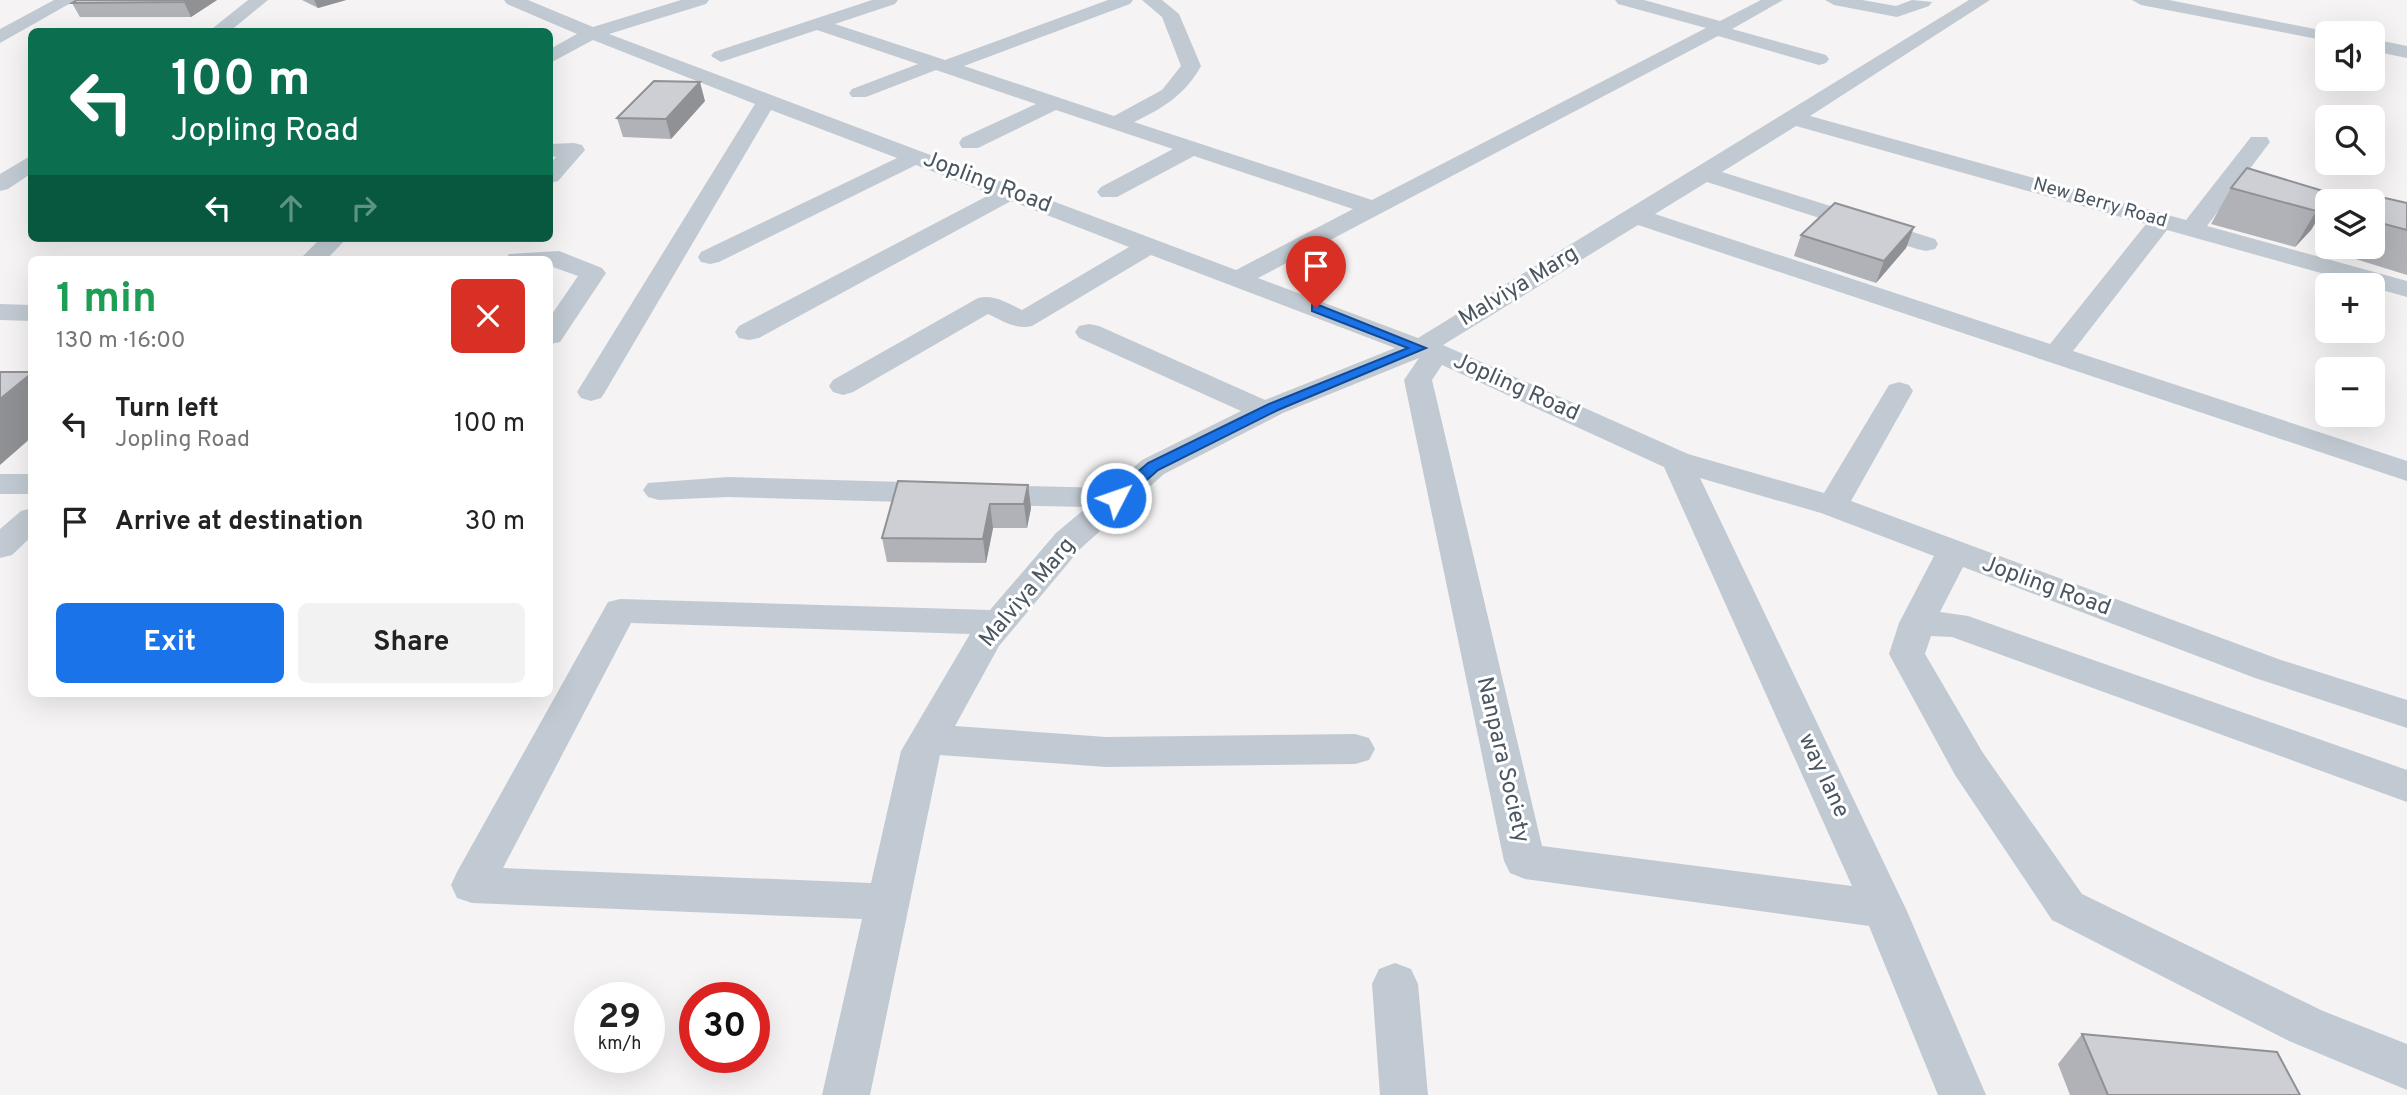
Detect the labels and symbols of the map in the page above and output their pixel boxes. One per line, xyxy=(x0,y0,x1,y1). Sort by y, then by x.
street label: Jopling Road xyxy=(919,145,1055,221)
street label: New Berry Road xyxy=(2030,172,2170,234)
pin xyxy=(1286,236,1346,308)
street label: Malviya Marg xyxy=(1454,240,1584,334)
street label: Jopling Road xyxy=(1448,347,1584,429)
position arrow xyxy=(1079,461,1153,535)
street label: Malviya Marg xyxy=(974,532,1082,654)
street label: Jopling Road xyxy=(1978,550,2114,624)
street label: Nanpara Society xyxy=(1469,674,1535,846)
street label: way lane xyxy=(1791,729,1855,823)
speed limit sign: 30 xyxy=(679,982,770,1073)

